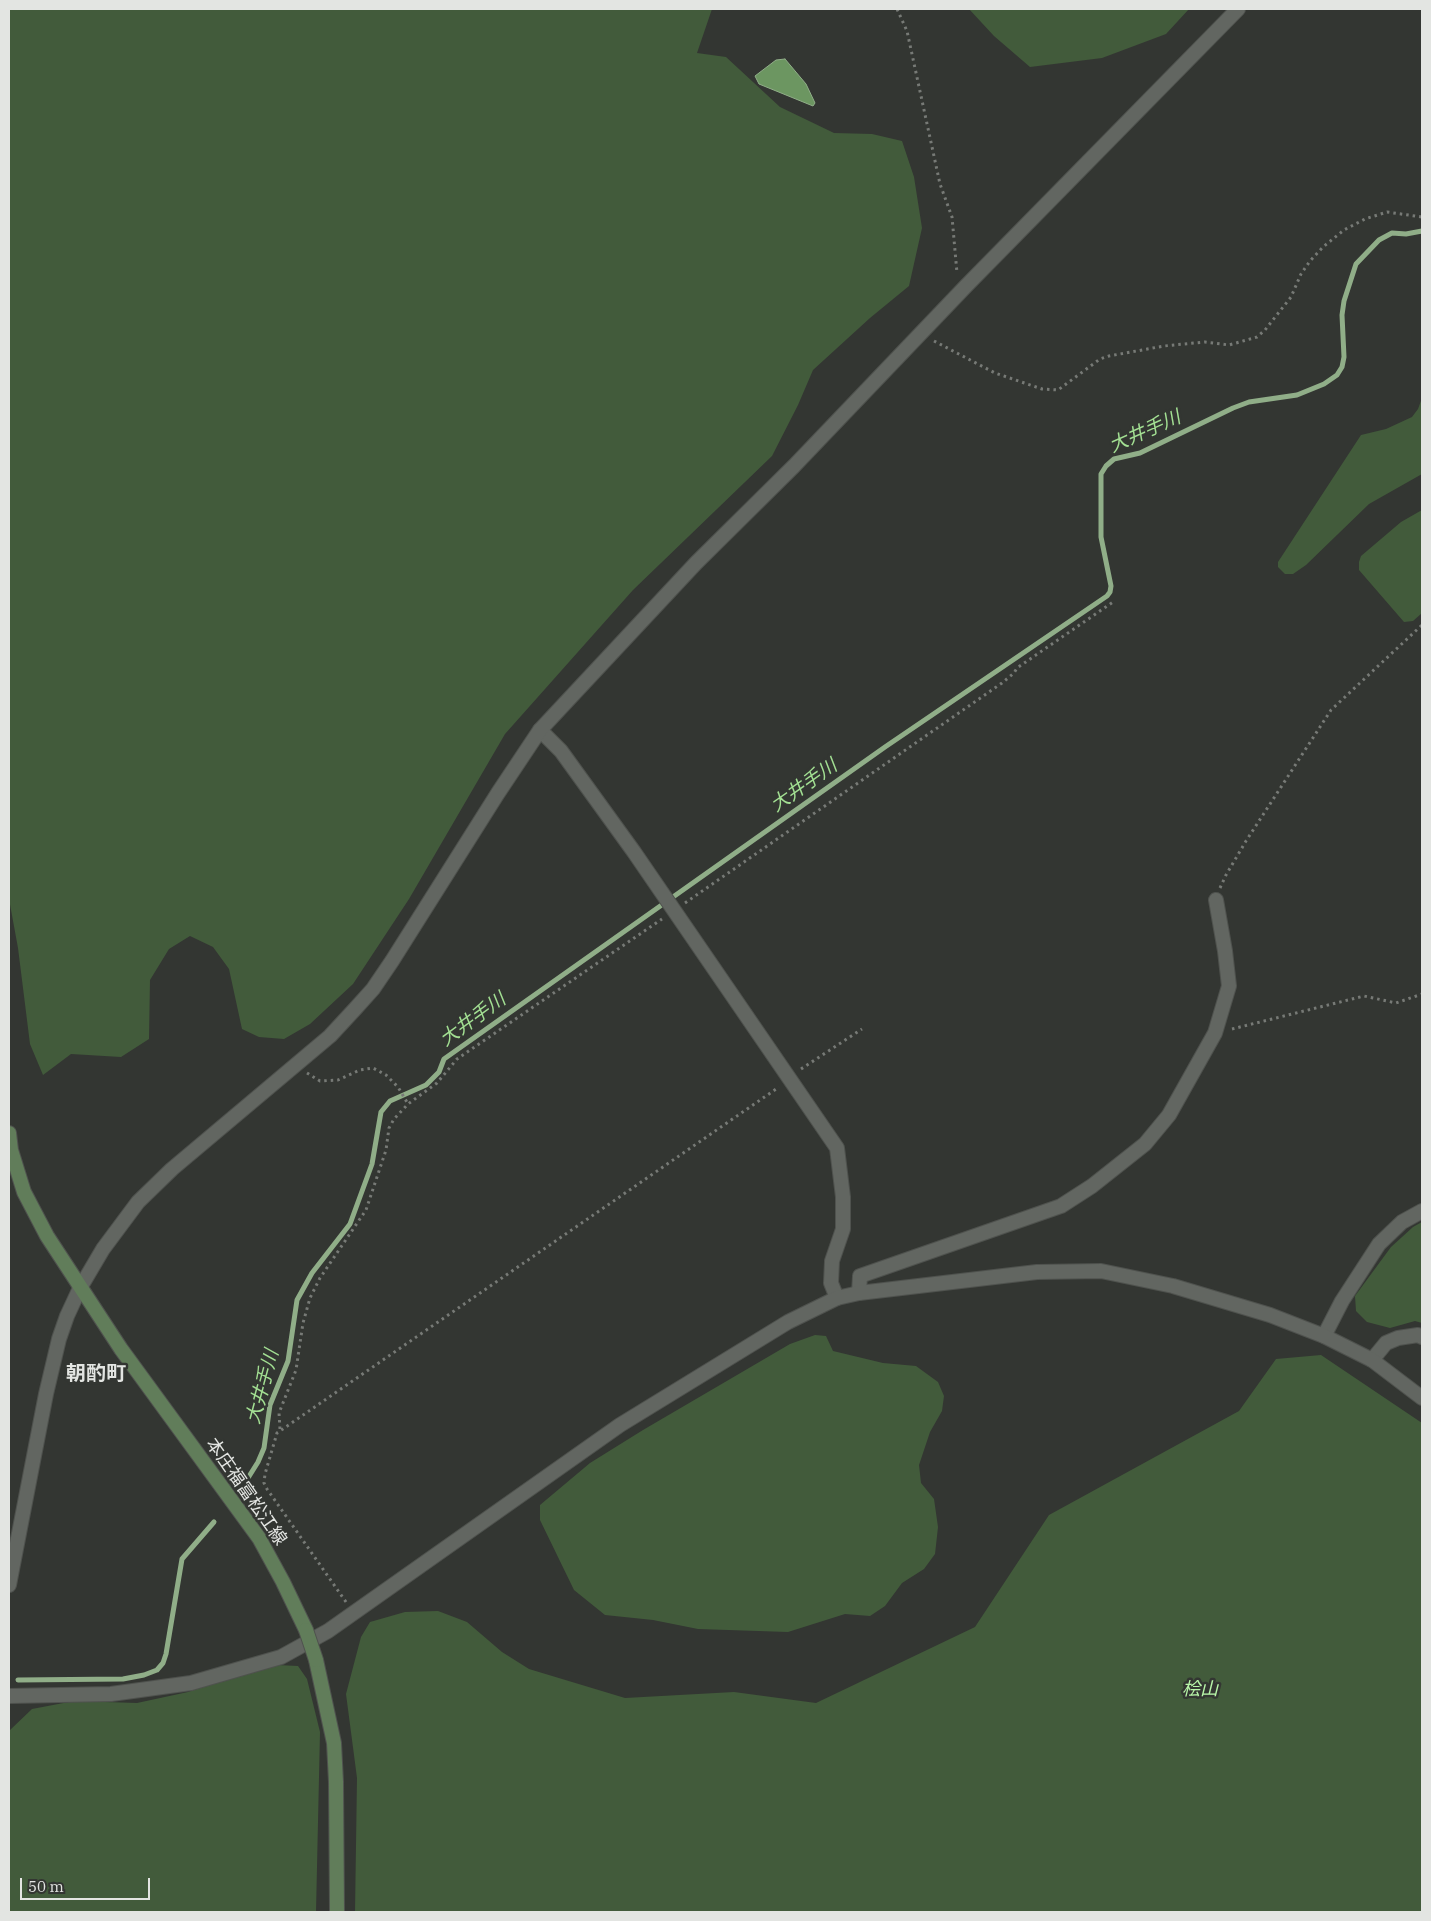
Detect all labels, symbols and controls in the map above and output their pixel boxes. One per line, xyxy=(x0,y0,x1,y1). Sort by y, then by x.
water label: 大井手川 xyxy=(1106,406,1184,458)
water label: 大井手川 xyxy=(766,755,842,817)
water label: 大井手川 xyxy=(436,988,510,1052)
water label: 大井手川 xyxy=(242,1347,284,1427)
district label: 朝酌町 xyxy=(66,1362,126,1386)
street label: 本庄福富松江線 xyxy=(201,1434,291,1550)
park label: 桧山 xyxy=(1182,1679,1218,1701)
scale bar xyxy=(22,1868,152,1900)
text: 50 m xyxy=(28,1877,64,1896)

